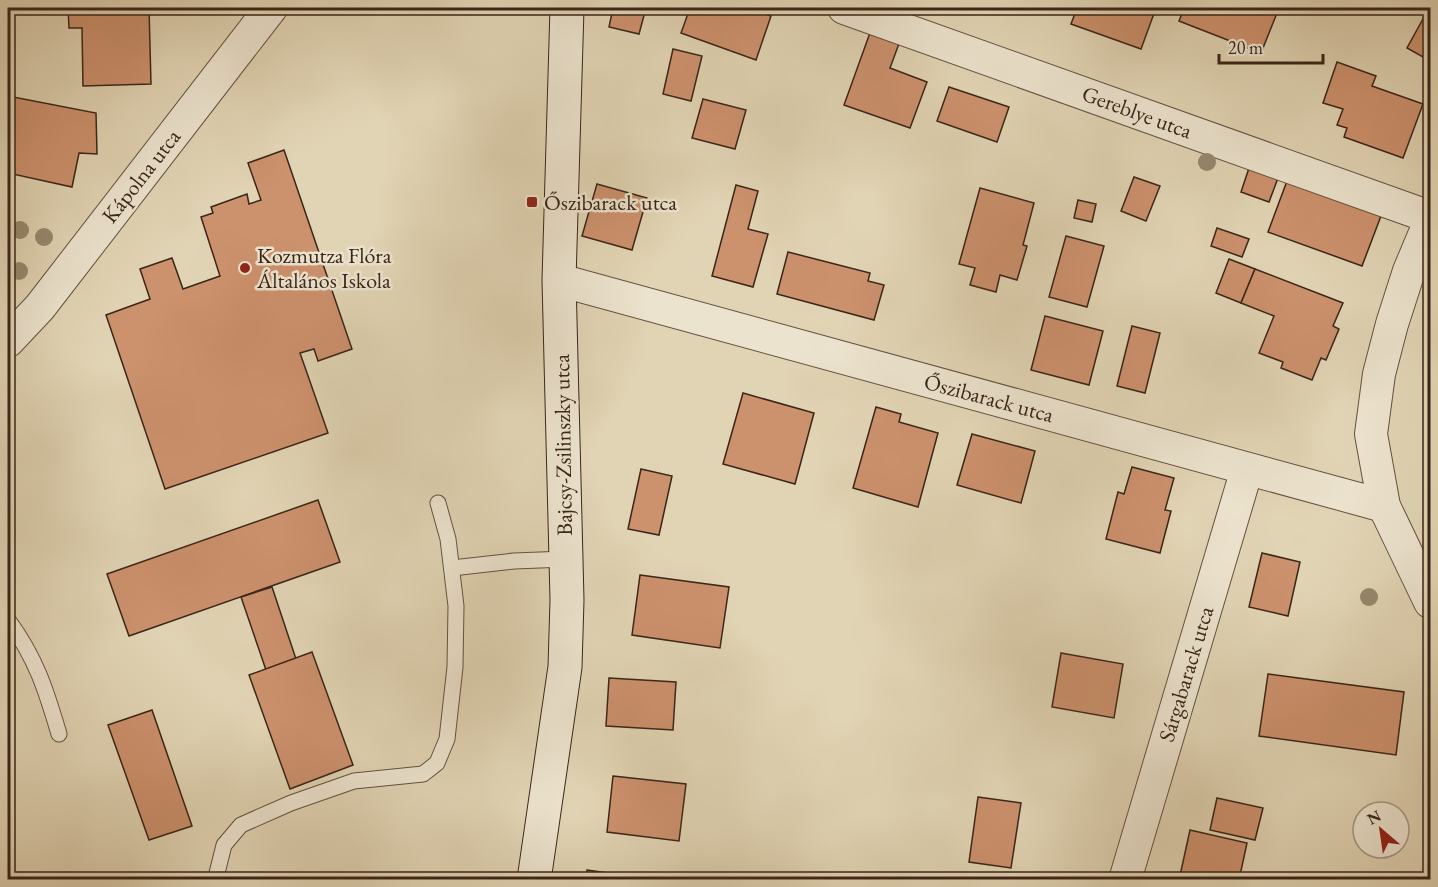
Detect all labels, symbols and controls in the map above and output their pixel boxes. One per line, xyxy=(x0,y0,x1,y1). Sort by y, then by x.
scale bar xyxy=(1219,27,1322,65)
text: 20 m xyxy=(1228,36,1263,59)
street label: Gereblye utca xyxy=(1078,79,1196,145)
street label: Kápolna utca xyxy=(95,123,187,229)
place label: Őszibarack utca xyxy=(544,188,677,217)
marker: Őszibarack utca xyxy=(525,195,539,209)
place label: Kozmutza Flóra Általános Iskola xyxy=(256,241,392,295)
marker: Kozmutza Flóra Általános Iskola xyxy=(238,261,252,275)
street label: Bajcsy-Zsilinszky utca xyxy=(547,354,579,536)
street label: Őszibarack utca xyxy=(921,367,1057,429)
street label: Sárgabarack utca xyxy=(1152,603,1220,745)
north arrow xyxy=(1351,800,1411,860)
text: N xyxy=(1363,805,1385,830)

